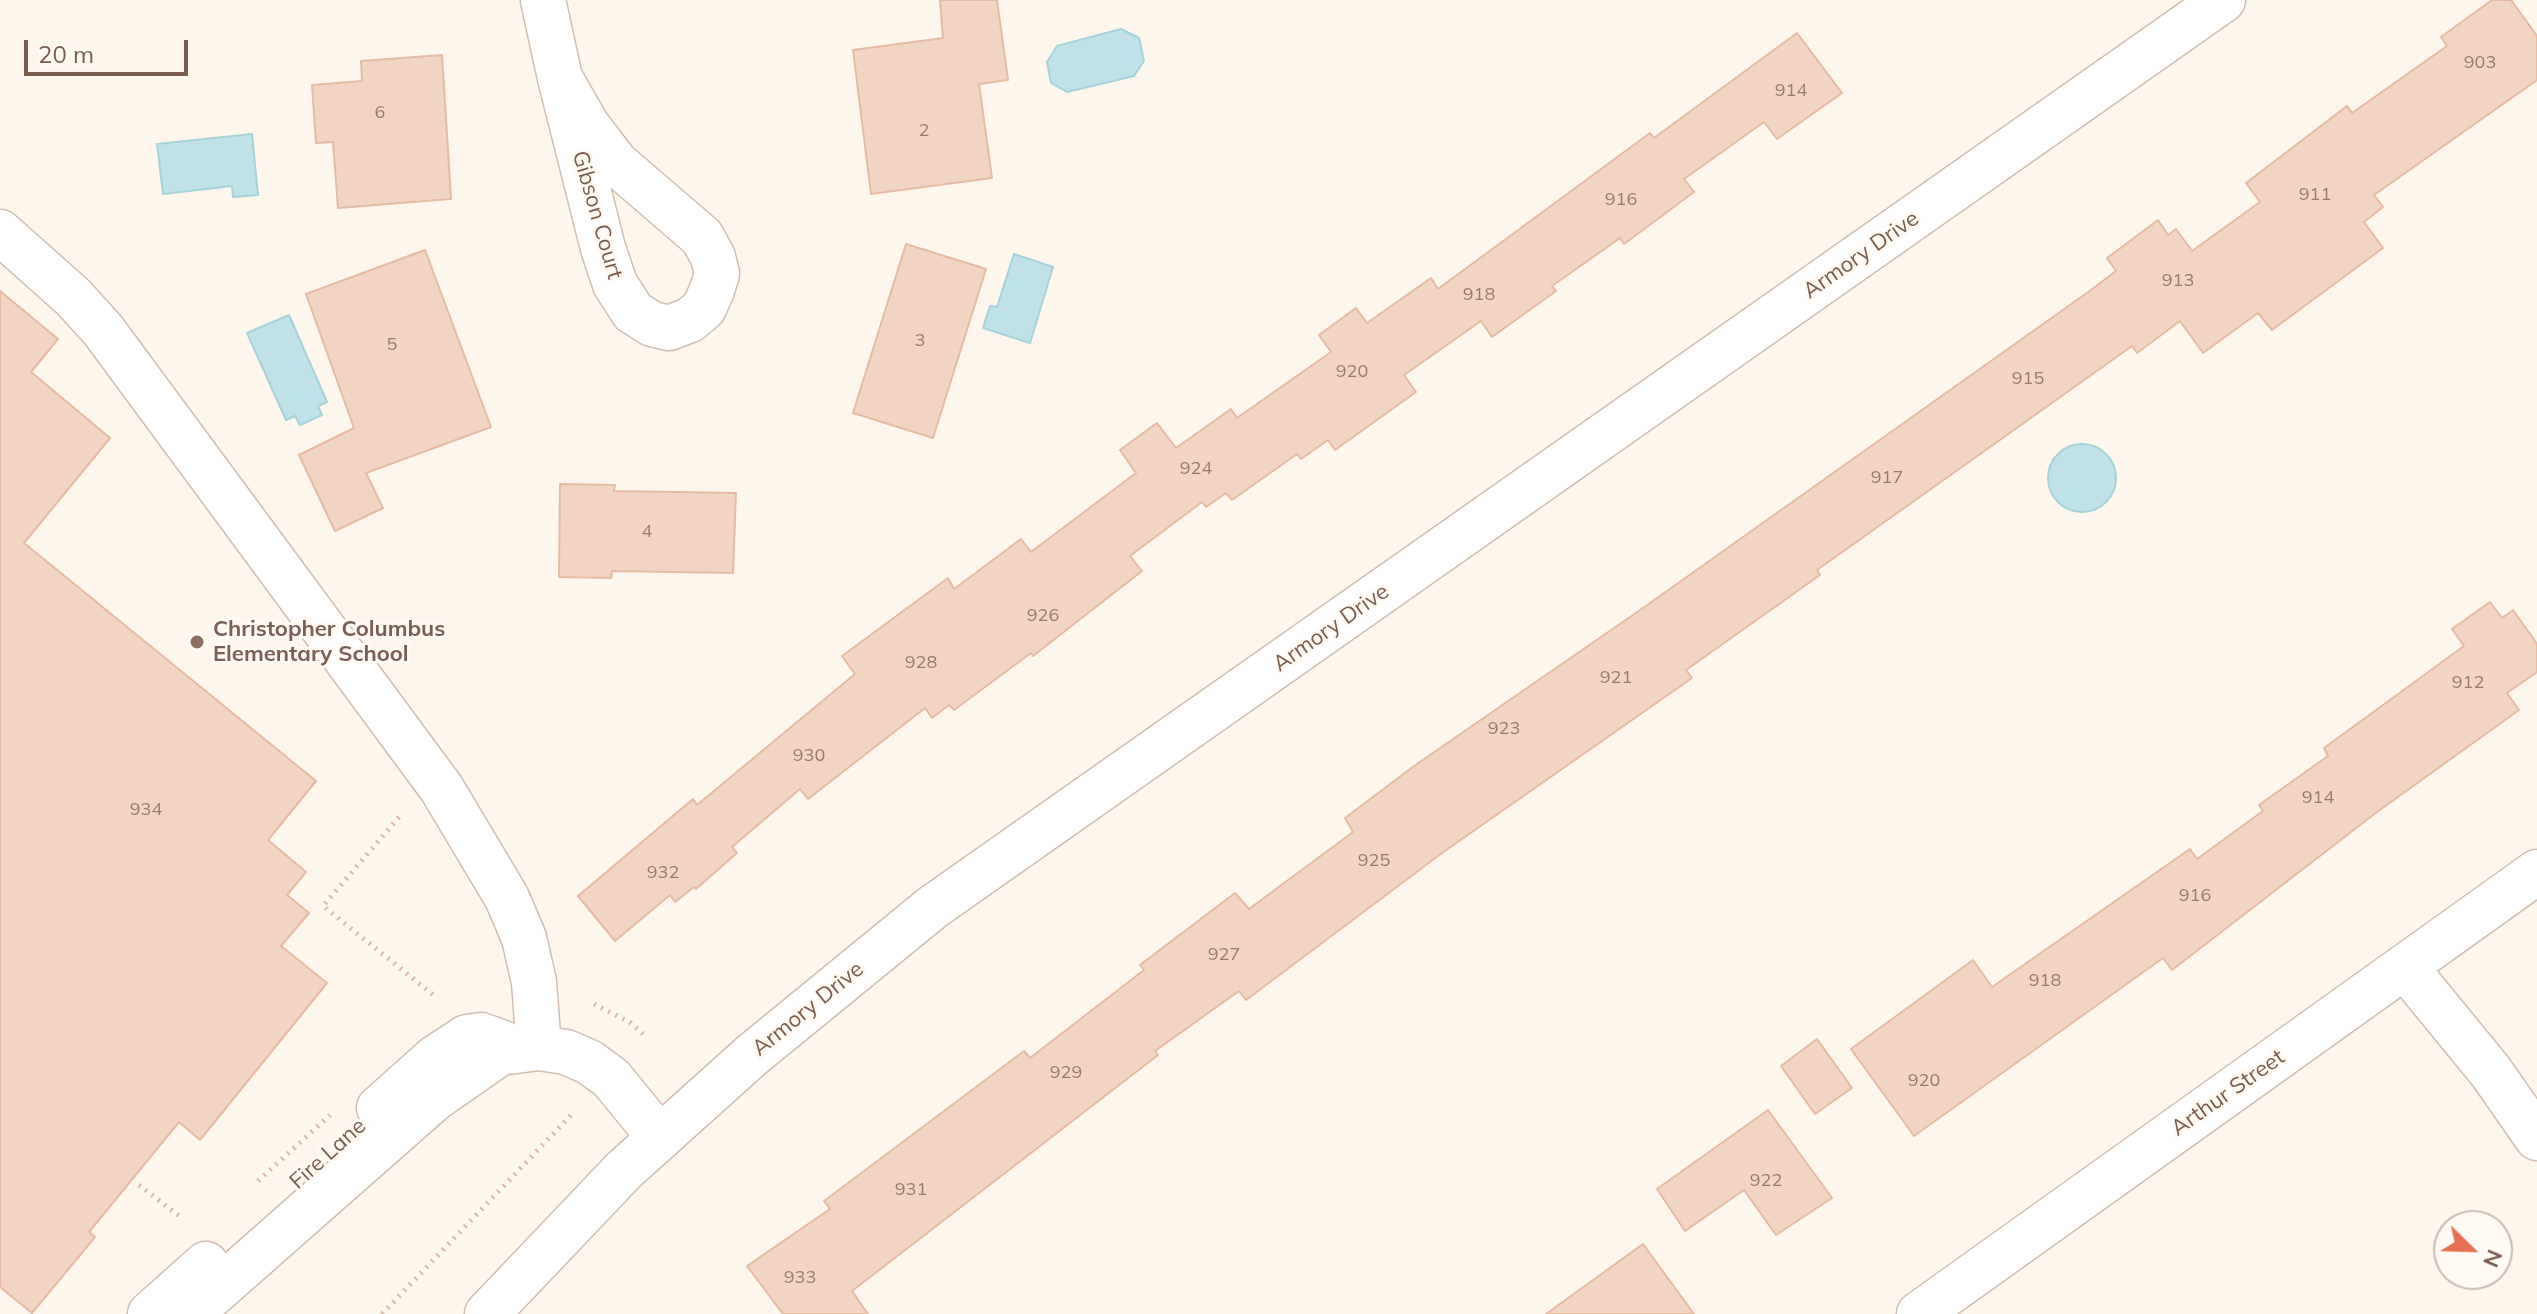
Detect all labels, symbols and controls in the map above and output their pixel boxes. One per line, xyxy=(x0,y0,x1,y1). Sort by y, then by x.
scale bar xyxy=(28,24,192,74)
text: 20 m xyxy=(38,39,94,69)
house number: 903 xyxy=(2464,52,2496,74)
house number: 914 xyxy=(1775,80,1807,102)
house number: 6 xyxy=(375,102,385,124)
house number: 2 xyxy=(919,120,929,142)
street label: Gibson Court xyxy=(566,148,628,282)
house number: 911 xyxy=(2299,184,2331,206)
house number: 916 xyxy=(1605,189,1637,211)
street label: Armory Drive xyxy=(1798,205,1924,305)
house number: 913 xyxy=(2162,270,2194,292)
house number: 918 xyxy=(1463,284,1495,306)
house number: 3 xyxy=(915,330,925,352)
house number: 5 xyxy=(387,334,397,356)
house number: 920 xyxy=(1336,361,1368,383)
house number: 915 xyxy=(2012,368,2044,390)
house number: 924 xyxy=(1180,458,1212,480)
house number: 917 xyxy=(1871,467,1903,489)
house number: 4 xyxy=(642,521,652,543)
street label: Armory Drive xyxy=(1268,578,1394,678)
house number: 926 xyxy=(1027,605,1059,627)
place label: Christopher Columbus Elementary School xyxy=(213,616,445,668)
marker: Christopher Columbus Elementary School xyxy=(188,633,206,651)
house number: 928 xyxy=(905,652,937,674)
house number: 921 xyxy=(1600,667,1632,689)
house number: 912 xyxy=(2452,672,2484,694)
house number: 923 xyxy=(1488,718,1520,740)
house number: 930 xyxy=(793,745,825,767)
house number: 914 xyxy=(2302,787,2334,809)
house number: 934 xyxy=(130,799,162,821)
house number: 925 xyxy=(1358,850,1390,872)
house number: 932 xyxy=(647,862,679,884)
house number: 916 xyxy=(2179,885,2211,907)
house number: 927 xyxy=(1208,944,1240,966)
street label: Armory Drive xyxy=(747,956,869,1062)
house number: 918 xyxy=(2029,970,2061,992)
street label: Arthur Street xyxy=(2166,1044,2290,1142)
house number: 929 xyxy=(1050,1062,1082,1084)
house number: 920 xyxy=(1908,1070,1940,1092)
street label: Fire Lane xyxy=(285,1113,371,1195)
house number: 922 xyxy=(1750,1170,1782,1192)
house number: 931 xyxy=(895,1179,927,1201)
north arrow xyxy=(2433,1210,2513,1290)
text: N xyxy=(2477,1245,2509,1272)
house number: 933 xyxy=(784,1267,816,1289)

